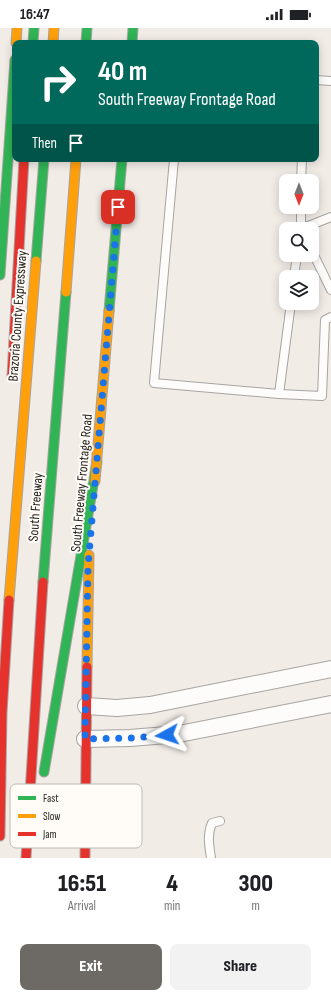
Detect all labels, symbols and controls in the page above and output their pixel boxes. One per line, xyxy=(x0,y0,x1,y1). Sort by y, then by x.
text: 16:47 xyxy=(20,5,50,24)
text: 40 m xyxy=(98,55,147,88)
icon: right xyxy=(32,56,84,108)
text: South Freeway Frontage Road xyxy=(98,89,276,110)
icon: arrive xyxy=(65,132,87,154)
text: Then xyxy=(32,134,57,153)
north arrow xyxy=(279,174,319,214)
map controls xyxy=(279,174,319,310)
pin xyxy=(101,190,135,224)
icon: arrive xyxy=(107,196,129,218)
button: search xyxy=(279,222,319,262)
street label: Brazoria County Expressway xyxy=(4,249,31,382)
button: layers xyxy=(279,270,319,310)
street label: South Freeway Frontage Road xyxy=(67,413,96,553)
street label: South Freeway xyxy=(25,472,46,542)
position arrow xyxy=(146,714,188,756)
legend xyxy=(10,784,142,848)
text: Fast xyxy=(43,792,59,805)
text: Slow xyxy=(43,810,60,823)
text: Jam xyxy=(42,828,57,841)
text: 16:51 xyxy=(58,869,106,898)
text: 4 xyxy=(166,869,178,898)
text: 300 xyxy=(238,869,273,898)
text: Arrival xyxy=(68,898,96,914)
text: min xyxy=(164,898,180,914)
text: m xyxy=(251,898,260,914)
button: Exit xyxy=(20,944,162,990)
button: Share xyxy=(170,944,311,990)

